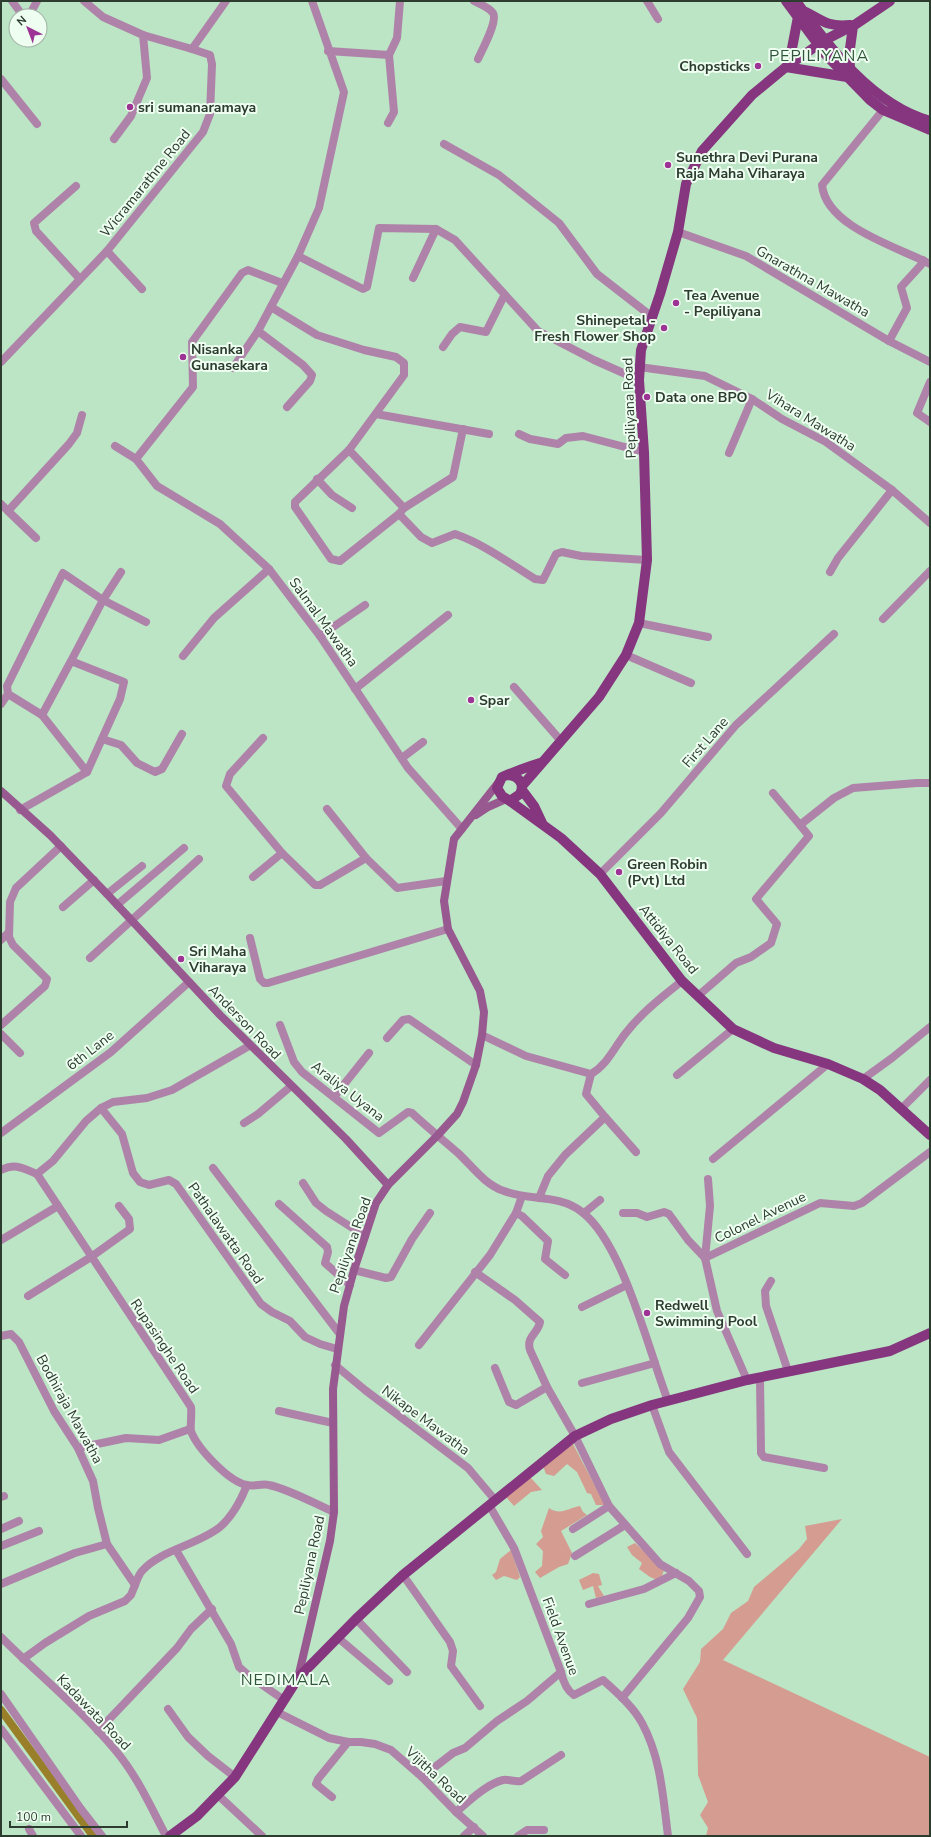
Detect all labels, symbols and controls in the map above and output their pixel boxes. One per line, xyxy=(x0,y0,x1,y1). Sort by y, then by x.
north arrow xyxy=(8,8,48,48)
text: N xyxy=(14,13,30,29)
district label: PEPILIYANA xyxy=(769,45,869,67)
place label: Chopsticks xyxy=(679,57,750,76)
marker: Chopsticks xyxy=(753,61,763,71)
place label: sri sumanaramaya xyxy=(138,98,256,117)
marker: sri sumanaramaya xyxy=(125,102,135,112)
street label: Wicramarathne Road xyxy=(96,125,195,241)
place label: Sunethra Devi Purana Raja Maha Viharaya xyxy=(676,148,818,183)
marker: Sunethra Devi Purana Raja Maha Viharaya xyxy=(663,160,673,170)
street label: Gnarathna Mawatha xyxy=(752,241,873,322)
place label: Tea Avenue - Pepiliyana xyxy=(684,286,761,321)
marker: Tea Avenue - Pepiliyana xyxy=(671,298,681,308)
place label: Shinepetal - Fresh Flower Shop xyxy=(534,311,656,346)
marker: Shinepetal - Fresh Flower Shop xyxy=(659,323,669,333)
place label: Nisanka Gunasekara xyxy=(191,340,268,375)
marker: Nisanka Gunasekara xyxy=(178,352,188,362)
street label: Pepiliyana Road xyxy=(618,357,641,459)
street label: Vihara Mawatha xyxy=(761,385,859,456)
place label: Data one BPO xyxy=(655,388,747,407)
marker: Data one BPO xyxy=(642,392,652,402)
street label: Salmal Mawatha xyxy=(285,574,362,671)
place label: Spar xyxy=(479,691,510,710)
marker: Spar xyxy=(466,695,476,705)
street label: First Lane xyxy=(678,713,733,772)
place label: Green Robin (Pvt) Ltd xyxy=(627,855,707,890)
marker: Green Robin (Pvt) Ltd xyxy=(614,867,624,877)
street label: Attidiya Road xyxy=(634,900,703,978)
place label: Sri Maha Viharaya xyxy=(188,942,246,977)
marker: Sri Maha Viharaya xyxy=(176,954,186,964)
street label: Anderson Road xyxy=(204,981,285,1064)
street label: 6th Lane xyxy=(63,1026,118,1075)
street label: Araliya Uyana xyxy=(307,1057,388,1126)
street label: Pathalawatta Road xyxy=(183,1179,268,1288)
street label: Colonel Avenue xyxy=(711,1187,809,1248)
street label: Pepiliyana Road xyxy=(325,1194,376,1296)
street label: Rupasinghe Road xyxy=(126,1295,203,1397)
place label: Redwell Swimming Pool xyxy=(655,1296,758,1331)
marker: Redwell Swimming Pool xyxy=(642,1308,652,1318)
street label: Bodhiraja Mawatha xyxy=(32,1351,107,1467)
street label: Nikape Mawatha xyxy=(378,1381,474,1460)
street label: Pepiliyana Road xyxy=(290,1514,329,1616)
street label: Field Avenue xyxy=(538,1594,583,1678)
district label: NEDIMALA xyxy=(241,1669,331,1691)
street label: Kadawata Road xyxy=(52,1670,135,1755)
street label: Vijitha Road xyxy=(401,1742,470,1808)
scale bar xyxy=(10,1803,127,1829)
text: 100 m xyxy=(16,1809,51,1825)

